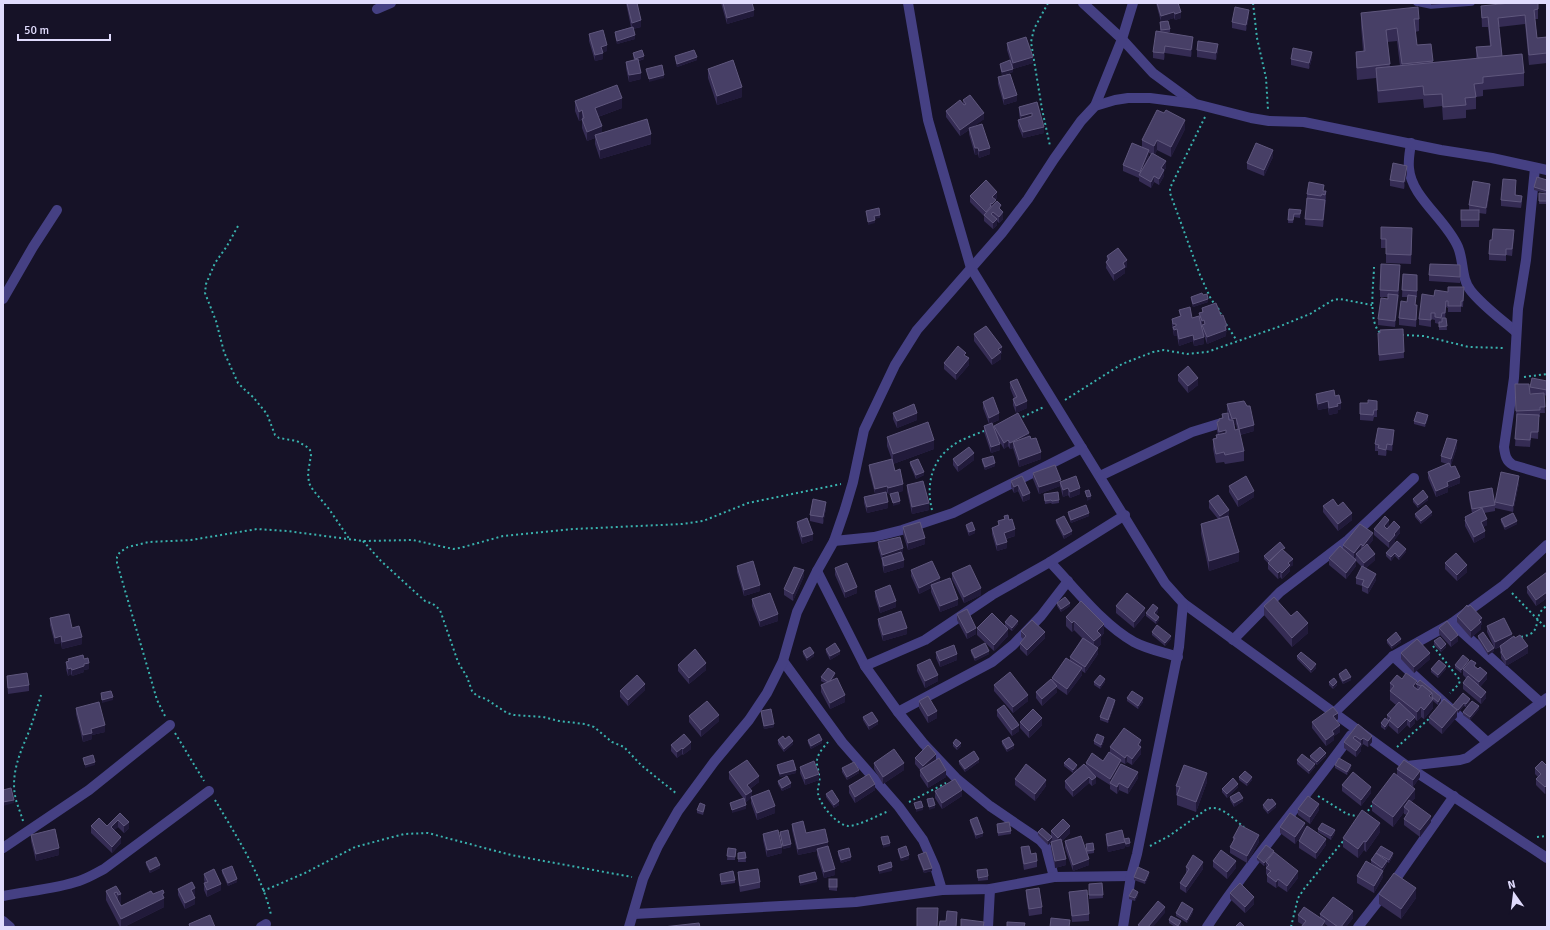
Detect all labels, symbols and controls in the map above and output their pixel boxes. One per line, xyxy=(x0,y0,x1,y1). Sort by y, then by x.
scale bar xyxy=(18,16,110,42)
text: 50 m xyxy=(24,23,49,38)
north arrow xyxy=(1494,874,1534,914)
text: N xyxy=(1506,878,1517,892)

